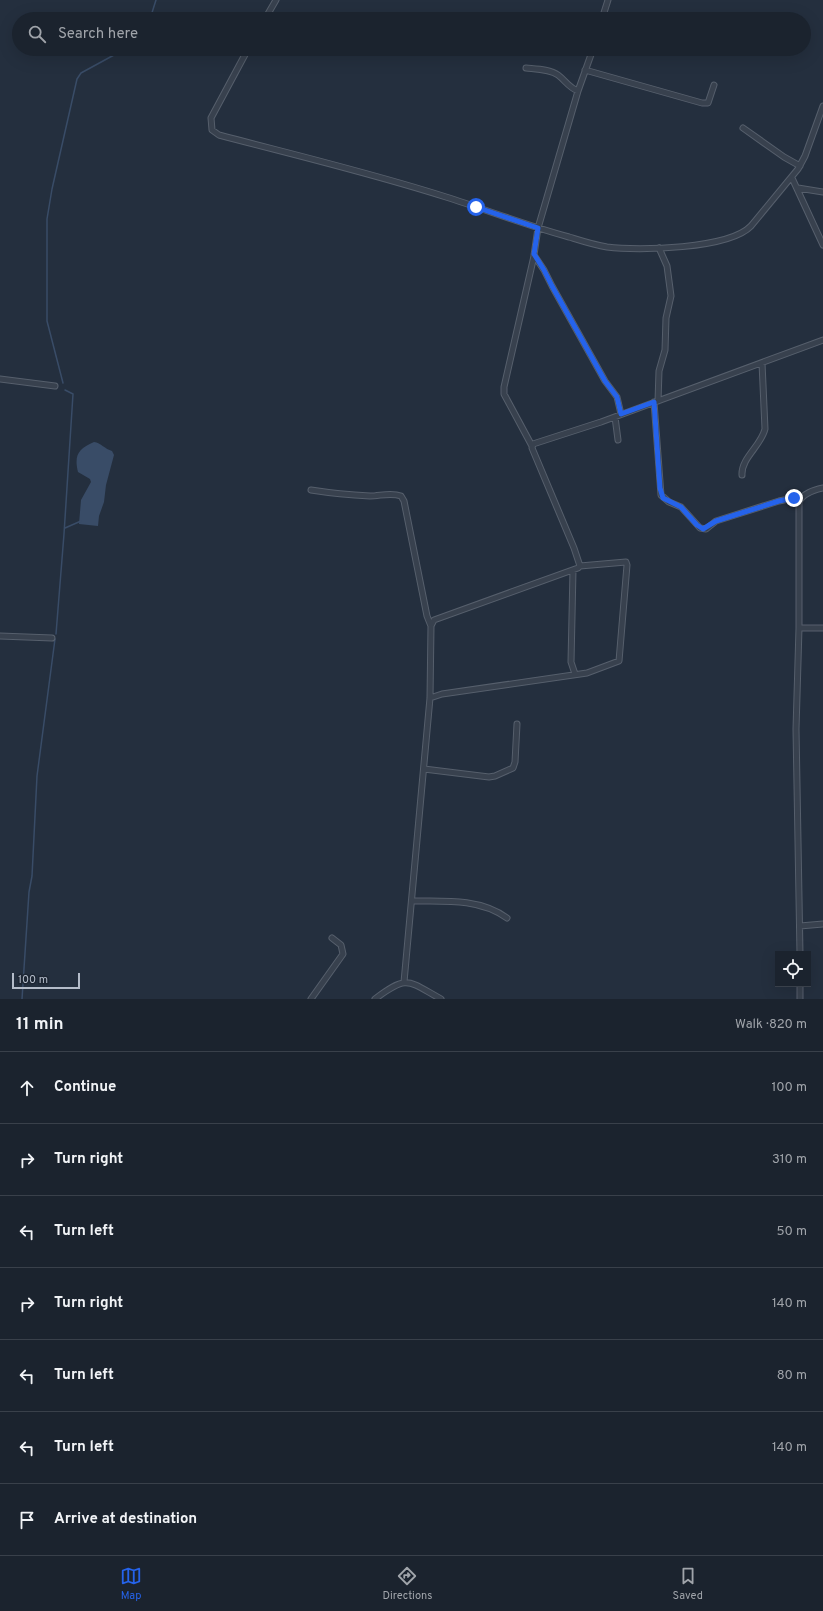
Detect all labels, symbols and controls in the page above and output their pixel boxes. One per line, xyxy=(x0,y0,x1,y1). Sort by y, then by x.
search box xyxy=(12,12,811,56)
icon: search xyxy=(26,23,48,45)
text: Search here xyxy=(58,25,138,44)
route start xyxy=(467,198,485,216)
route end xyxy=(785,489,803,507)
map controls xyxy=(775,951,811,987)
button: locate xyxy=(775,951,811,987)
scale bar xyxy=(12,971,80,990)
text: 100 m xyxy=(18,973,48,987)
text: 11 min xyxy=(16,1014,64,1036)
text: Walk · 820 m xyxy=(735,1017,807,1033)
icon: ahead xyxy=(16,1077,38,1099)
text: Continue xyxy=(54,1078,116,1097)
text: 100 m xyxy=(771,1080,807,1096)
icon: right xyxy=(16,1149,38,1171)
text: Turn right xyxy=(54,1150,123,1169)
text: 310 m xyxy=(772,1152,807,1168)
icon: left xyxy=(16,1221,38,1243)
text: Turn left xyxy=(54,1222,114,1241)
text: 50 m xyxy=(777,1224,807,1240)
icon: right xyxy=(16,1293,38,1315)
text: Turn right xyxy=(54,1294,123,1313)
text: 140 m xyxy=(772,1296,807,1312)
icon: left xyxy=(16,1365,38,1387)
text: Turn left xyxy=(54,1366,114,1385)
text: 80 m xyxy=(777,1368,807,1384)
icon: left xyxy=(16,1437,38,1459)
text: Turn left xyxy=(54,1438,114,1457)
text: 140 m xyxy=(772,1440,807,1456)
icon: arrive xyxy=(16,1509,38,1531)
text: Arrive at destination xyxy=(54,1510,197,1529)
tab: Map xyxy=(120,1565,142,1603)
tab: Directions xyxy=(382,1565,432,1603)
tab: Saved xyxy=(673,1565,703,1603)

